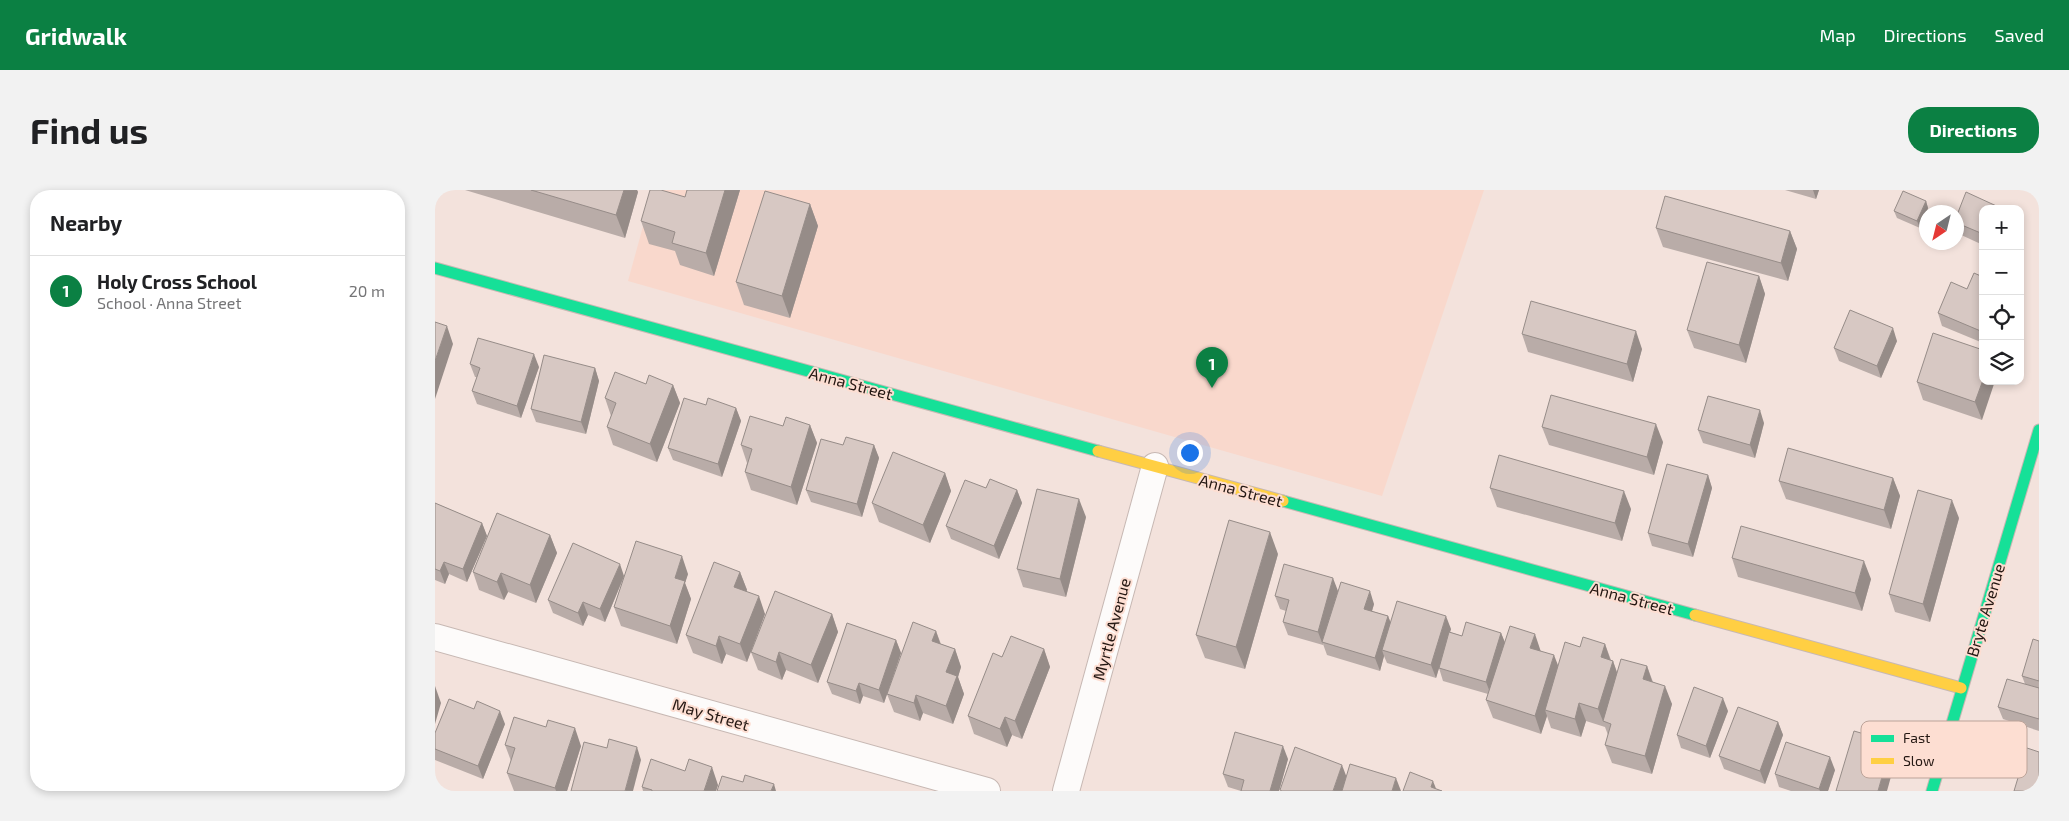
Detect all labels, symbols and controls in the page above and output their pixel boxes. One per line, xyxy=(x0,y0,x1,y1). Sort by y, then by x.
text: Gridwalk xyxy=(25,21,127,50)
text: Map xyxy=(1819,24,1856,46)
text: Directions xyxy=(1884,24,1967,46)
text: Saved xyxy=(1995,24,2044,46)
button: Directions xyxy=(1908,107,2039,153)
text: Find us xyxy=(30,109,148,151)
north arrow xyxy=(1919,205,1964,250)
map controls xyxy=(1979,205,2024,385)
button: + xyxy=(1979,205,2024,250)
text: Nearby xyxy=(50,210,122,235)
button: − xyxy=(1979,250,2024,295)
text: Holy Cross School xyxy=(97,270,257,293)
text: 1 xyxy=(63,281,69,300)
text: 20 m xyxy=(349,281,385,300)
text: School · Anna Street xyxy=(97,293,242,312)
button: locate xyxy=(1979,295,2024,340)
button: layers xyxy=(1979,340,2024,385)
pin: 1 xyxy=(1196,347,1228,388)
street label: Anna Street xyxy=(807,363,895,403)
your location xyxy=(1177,440,1203,466)
street label: Anna Street xyxy=(1197,470,1285,510)
street label: Bryte Avenue xyxy=(1962,561,2008,659)
street label: Myrtle Avenue xyxy=(1088,576,1134,682)
street label: Anna Street xyxy=(1588,578,1676,618)
street label: May Street xyxy=(670,694,752,734)
legend xyxy=(1861,721,2027,778)
text: Fast xyxy=(1903,729,1930,746)
text: Slow xyxy=(1903,752,1935,769)

